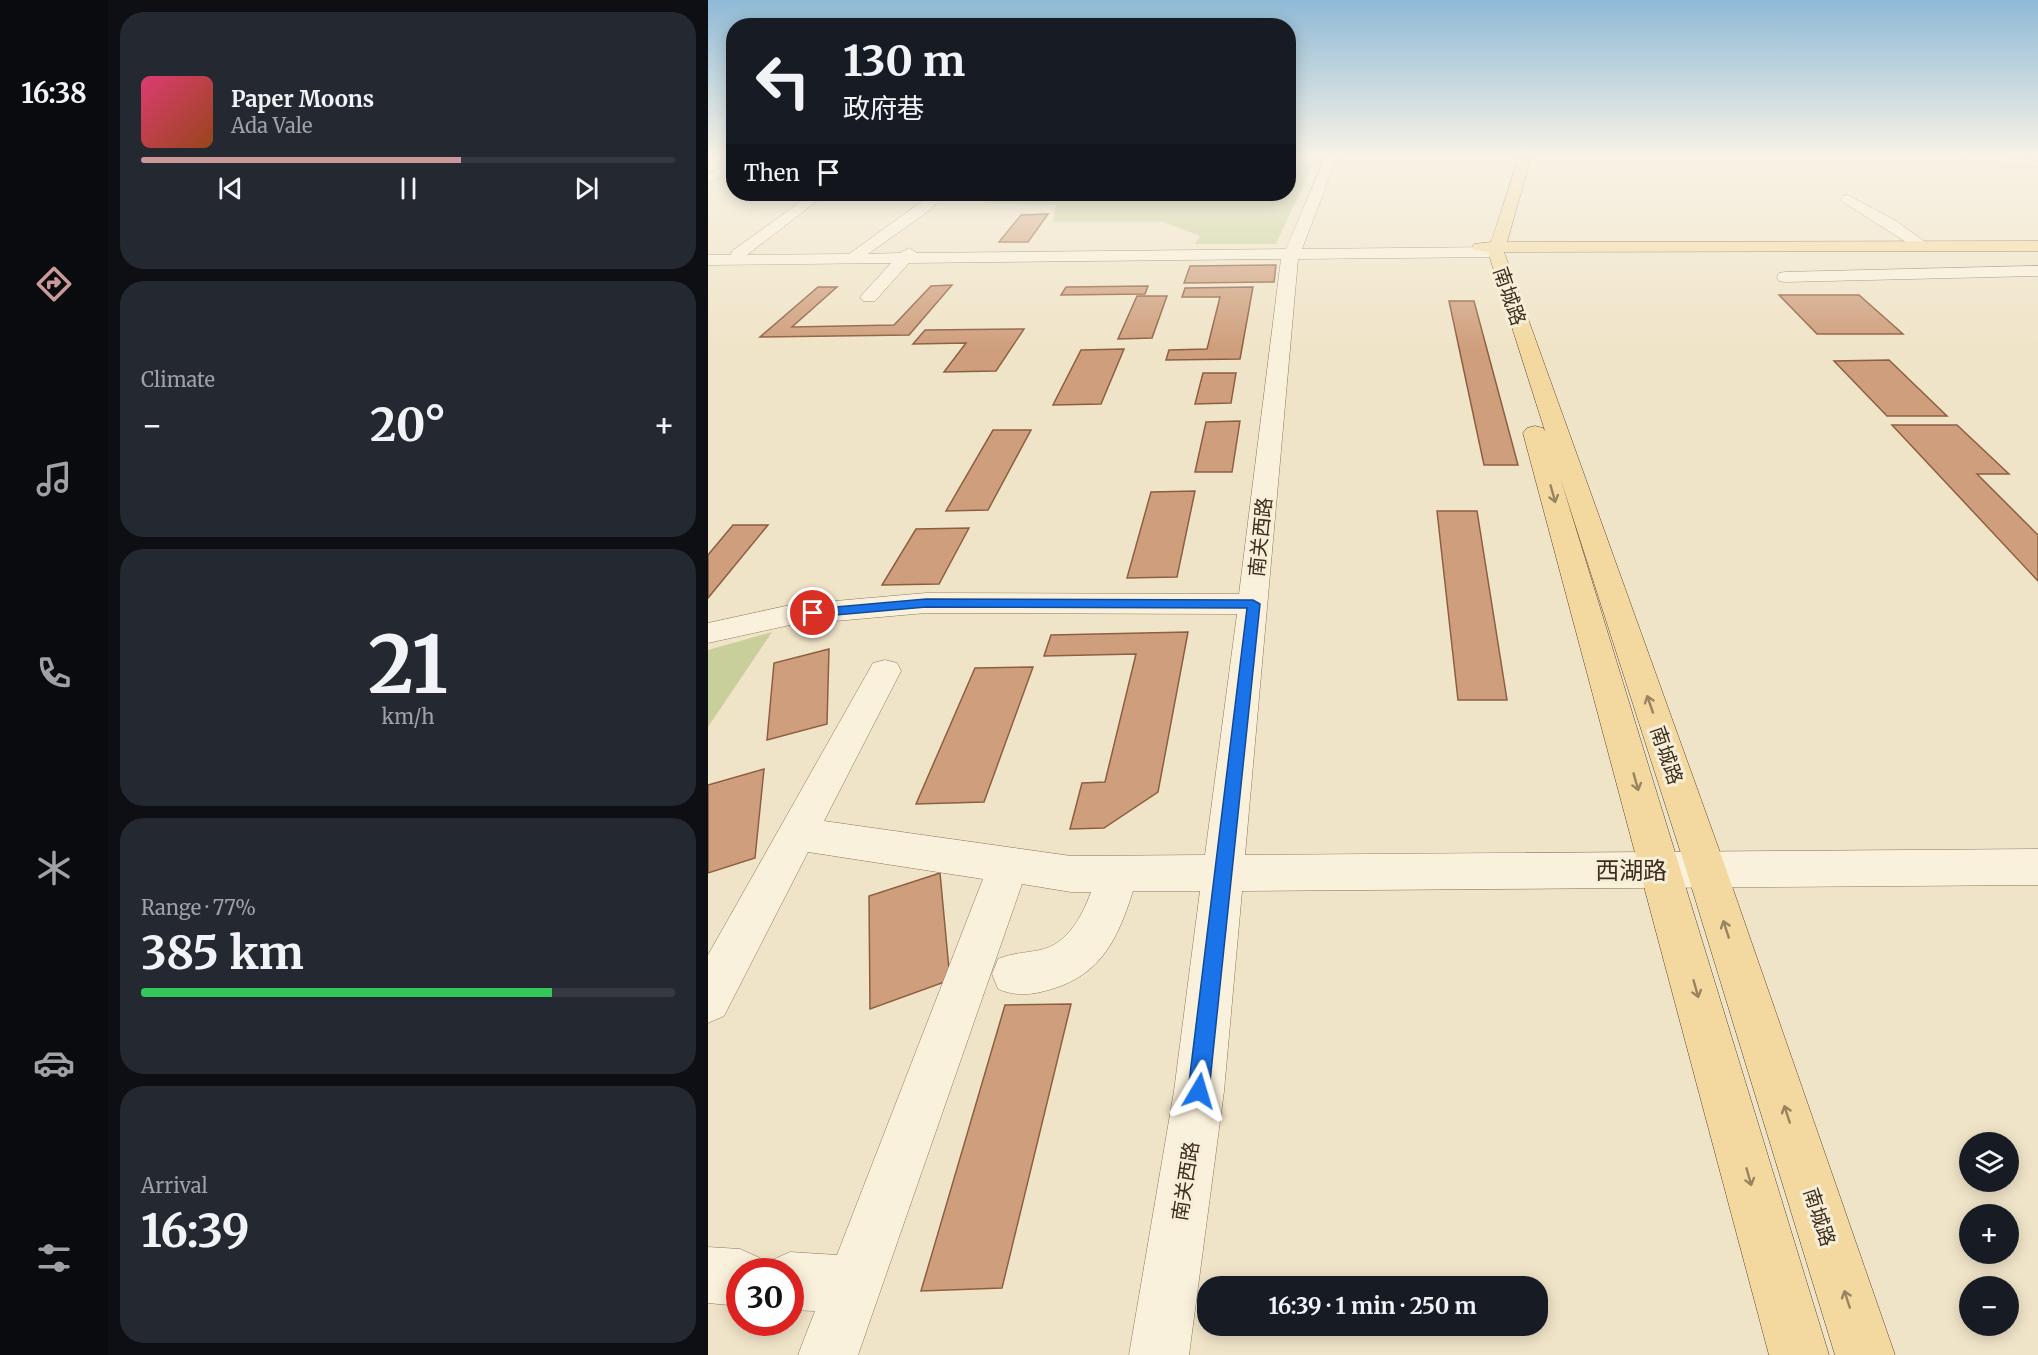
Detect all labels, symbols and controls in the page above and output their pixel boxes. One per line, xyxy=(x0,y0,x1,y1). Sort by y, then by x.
text: 130 m xyxy=(843,35,965,87)
icon: left xyxy=(744,42,822,120)
text: 16:38 xyxy=(21,76,87,110)
text: Paper Moons xyxy=(231,85,374,113)
text: 政府巷 xyxy=(843,91,924,125)
text: Ada Vale xyxy=(231,113,312,138)
icon: arrive xyxy=(812,156,845,189)
text: Then xyxy=(744,159,800,187)
icon: previous xyxy=(214,172,247,205)
icon: pause xyxy=(392,172,425,205)
icon: next xyxy=(570,172,603,205)
icon: directions xyxy=(33,263,75,305)
street label: 南城路 xyxy=(1488,264,1532,328)
text: Climate xyxy=(141,367,215,392)
text: 20° xyxy=(370,397,446,453)
text: − xyxy=(141,405,163,446)
text: + xyxy=(653,405,675,446)
icon: music xyxy=(33,458,75,500)
one-way arrow xyxy=(1548,484,1559,503)
street label: 南关西路 xyxy=(1243,496,1277,578)
pin xyxy=(787,587,838,638)
icon: arrive xyxy=(796,596,829,629)
text: 21 xyxy=(368,616,448,714)
icon: phone xyxy=(33,652,75,694)
one-way arrow xyxy=(1644,695,1655,714)
text: km/h xyxy=(382,704,434,729)
street label: 南城路 xyxy=(1645,723,1689,787)
one-way arrow xyxy=(1631,772,1642,791)
icon: climate xyxy=(33,847,75,889)
street label: 西湖路 xyxy=(1595,855,1667,886)
text: Range · 77% xyxy=(141,895,256,920)
one-way arrow xyxy=(1720,920,1731,939)
text: 385 km xyxy=(141,925,304,981)
one-way arrow xyxy=(1691,979,1702,998)
icon: car xyxy=(33,1042,75,1084)
position arrow xyxy=(1167,1059,1231,1123)
one-way arrow xyxy=(1780,1105,1791,1124)
map controls xyxy=(1959,1132,2019,1336)
button: layers xyxy=(1959,1132,2019,1192)
street label: 南关西路 xyxy=(1166,1140,1204,1222)
one-way arrow xyxy=(1744,1167,1755,1186)
text: Arrival xyxy=(141,1173,208,1198)
street label: 南城路 xyxy=(1799,1185,1841,1249)
text: 16:39 xyxy=(141,1203,250,1259)
button: + xyxy=(1959,1204,2019,1264)
icon: filters xyxy=(33,1237,75,1279)
speed limit sign: 30 xyxy=(726,1258,804,1336)
button: − xyxy=(1959,1276,2019,1336)
one-way arrow xyxy=(1841,1290,1852,1309)
text: 16:39 · 1 min · 250 m xyxy=(1268,1292,1477,1320)

